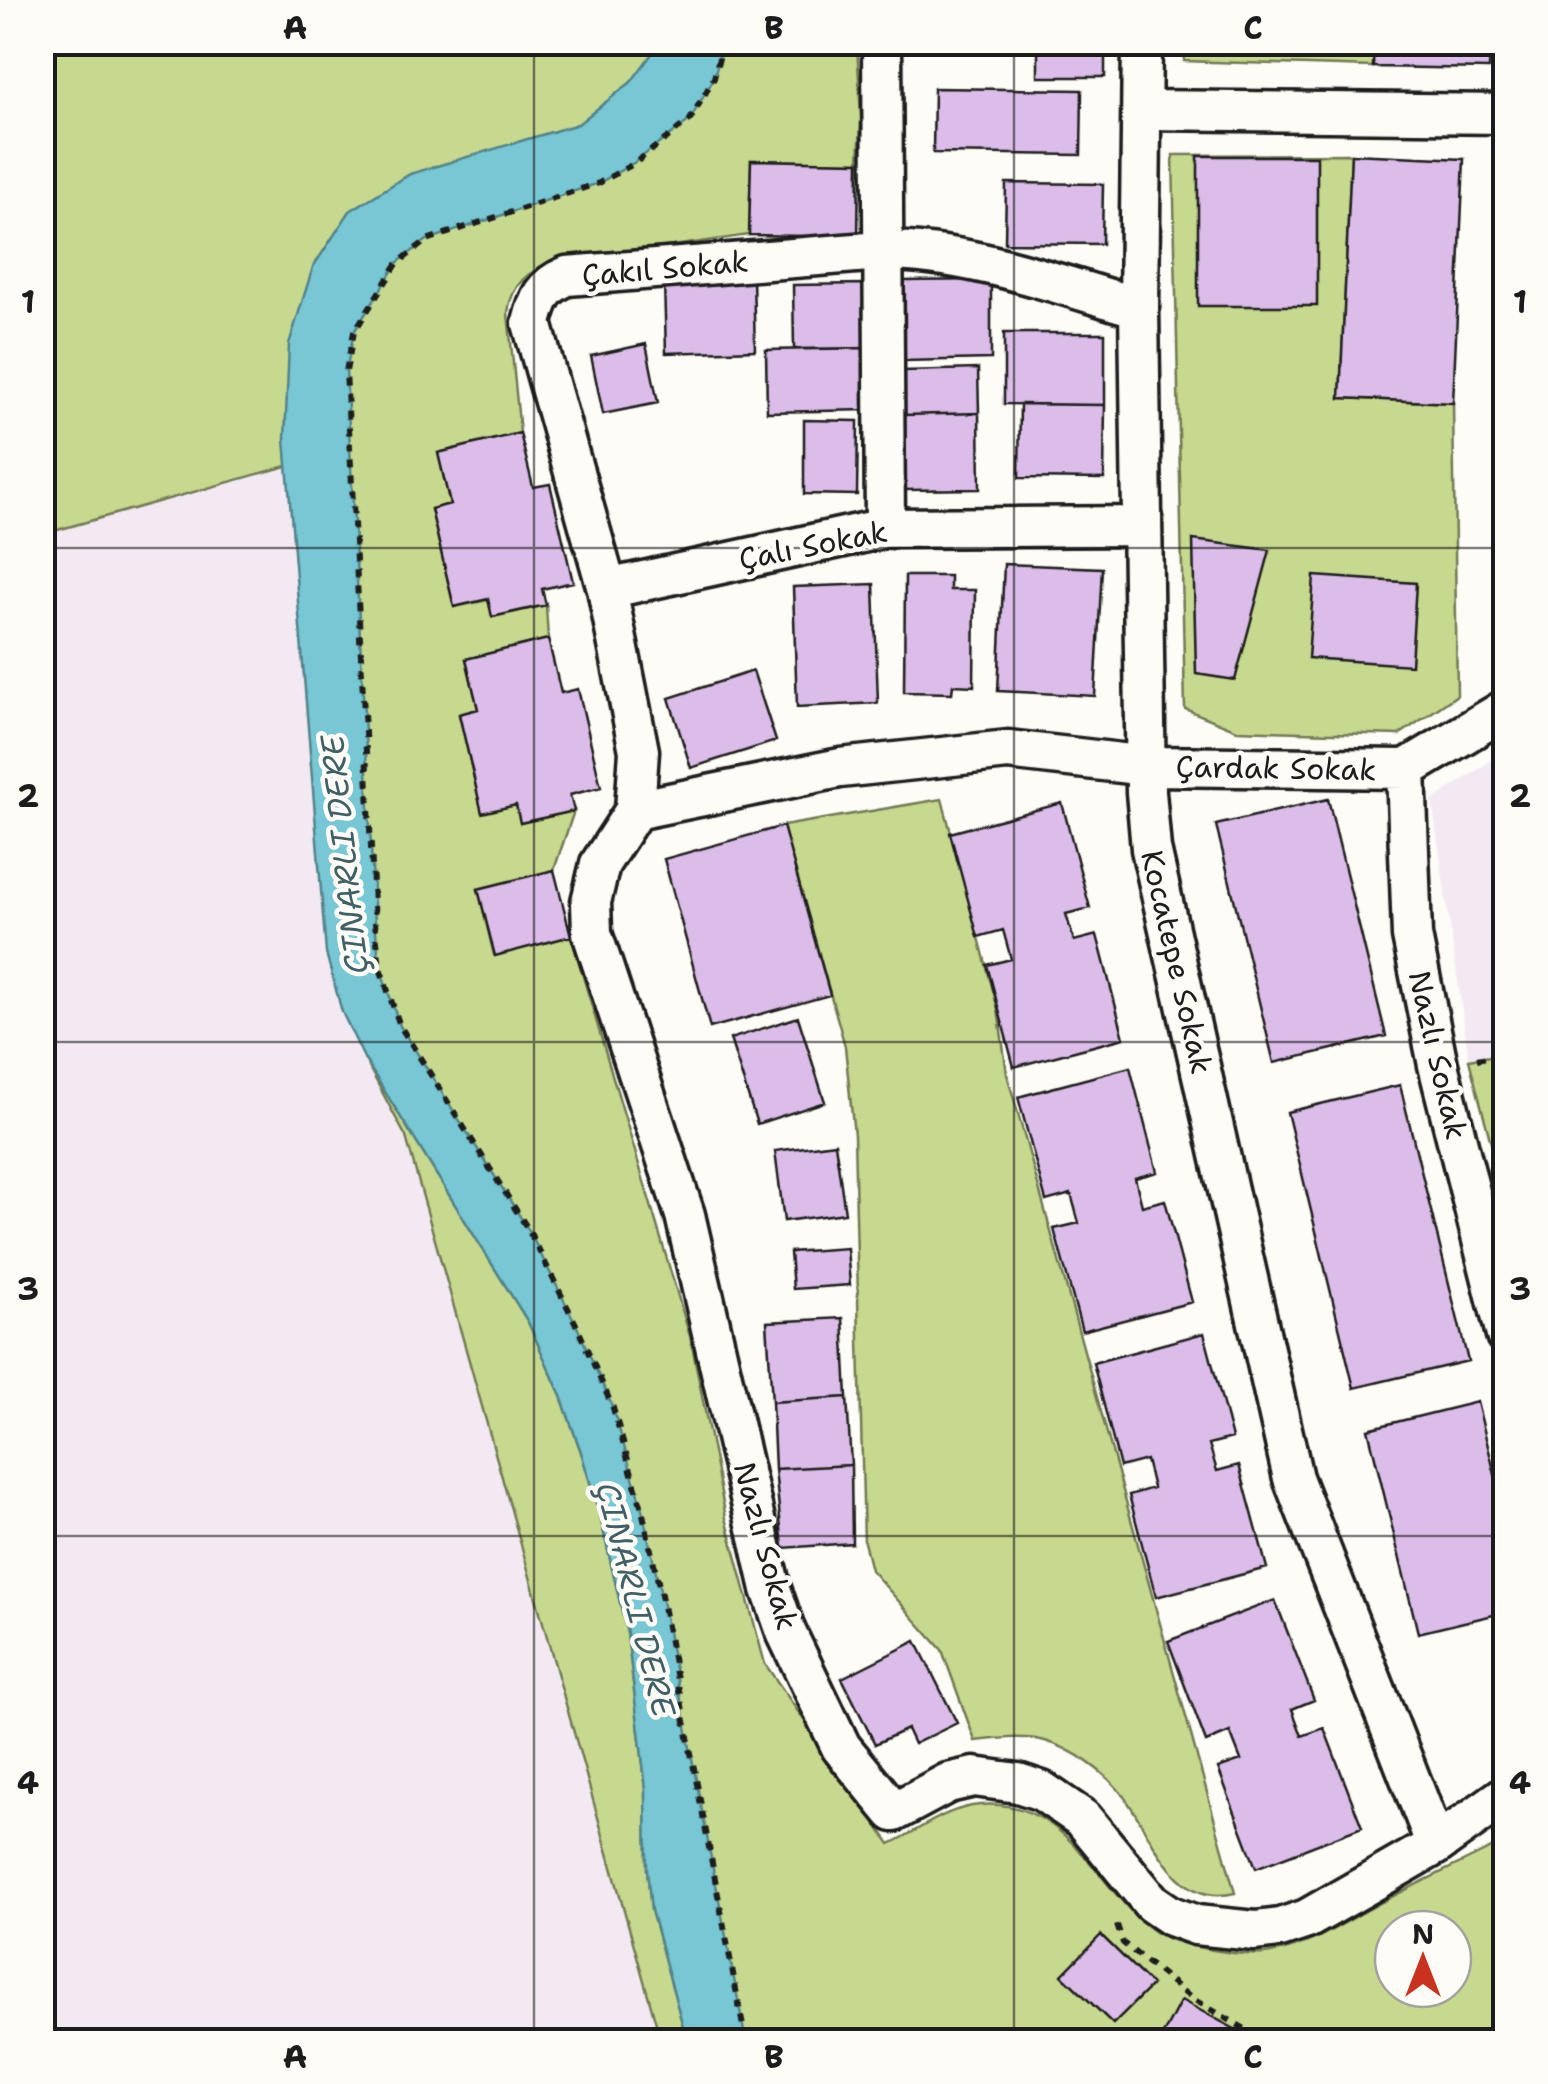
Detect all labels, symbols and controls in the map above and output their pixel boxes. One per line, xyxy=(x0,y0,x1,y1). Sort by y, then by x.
text: A xyxy=(283,6,307,49)
text: B xyxy=(764,6,784,49)
text: C xyxy=(1243,6,1263,49)
street label: Çakıl Sokak xyxy=(580,240,750,296)
text: 1 xyxy=(21,280,35,323)
text: 1 xyxy=(1513,280,1527,323)
street label: Çalı Sokak xyxy=(735,511,891,579)
water label: ÇINARLI DERE xyxy=(310,732,378,976)
street label: Çardak Sokak xyxy=(1175,746,1377,790)
text: 2 xyxy=(17,774,39,817)
text: 2 xyxy=(1509,774,1531,817)
street label: Kocatepe Sokak xyxy=(1131,846,1223,1078)
street label: Nazlı Sokak xyxy=(1399,966,1477,1144)
text: 3 xyxy=(17,1267,39,1310)
text: 3 xyxy=(1509,1267,1531,1310)
street label: Nazlı Sokak xyxy=(724,1457,808,1635)
water label: ÇINARLI DERE xyxy=(586,1477,686,1722)
text: 4 xyxy=(17,1761,39,1804)
text: 4 xyxy=(1509,1761,1531,1804)
north arrow xyxy=(1373,1909,1473,2009)
text: N xyxy=(1412,1915,1434,1953)
text: A xyxy=(283,2035,307,2078)
text: B xyxy=(764,2035,784,2078)
text: C xyxy=(1243,2035,1263,2078)

